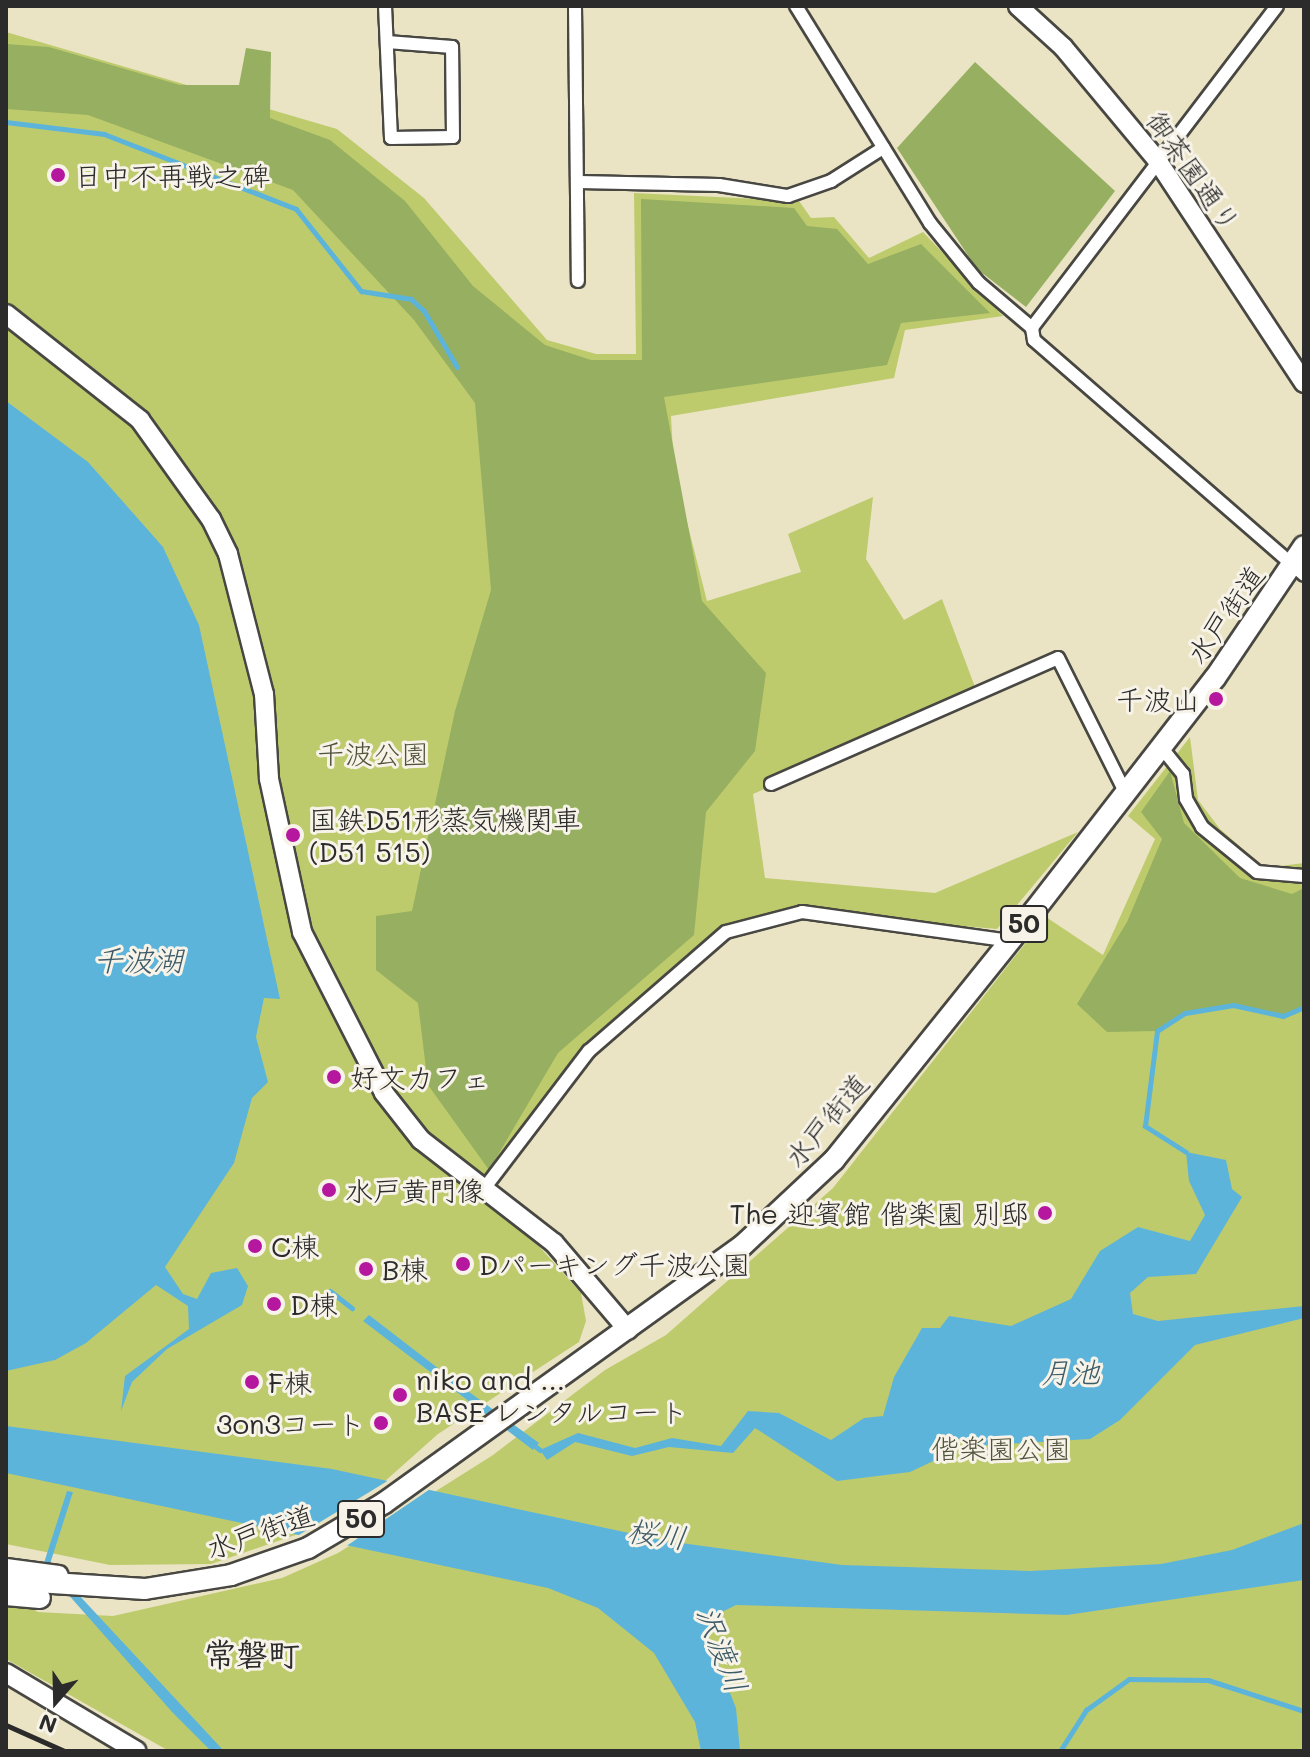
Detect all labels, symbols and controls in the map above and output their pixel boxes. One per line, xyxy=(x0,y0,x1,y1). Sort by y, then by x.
street label: 御茶園通り xyxy=(1140,104,1248,238)
place label: 日中不再戦之碑 xyxy=(74,158,270,192)
marker: 日中不再戦之碑 xyxy=(49,166,67,184)
street label: 水戸街道 xyxy=(1179,558,1271,670)
place label: 千波山 xyxy=(1116,682,1200,716)
marker: 千波山 xyxy=(1207,690,1225,708)
park label: 千波公園 xyxy=(317,736,429,770)
place label: 国鉄D51形蒸気機関車 (D51 515) xyxy=(309,802,581,868)
marker: 国鉄D51形蒸気機関車 (D51 515) xyxy=(284,826,302,844)
road number: 50 xyxy=(1000,902,1048,946)
water label: 千波湖 xyxy=(93,941,183,977)
place label: 好文カフェ xyxy=(350,1060,490,1094)
street label: 水戸街道 xyxy=(777,1066,875,1174)
marker: 好文カフェ xyxy=(325,1068,343,1086)
place label: 水戸黄門像 xyxy=(345,1173,485,1207)
marker: 水戸黄門像 xyxy=(320,1181,338,1199)
place label: The 迎賓館 偕楽園 別邸 xyxy=(729,1196,1029,1230)
marker: The 迎賓館 偕楽園 別邸 xyxy=(1036,1204,1054,1222)
place label: C棟 xyxy=(271,1229,319,1263)
marker: C棟 xyxy=(246,1237,264,1255)
place label: Dパーキング千波公園 xyxy=(479,1247,750,1281)
place label: B棟 xyxy=(382,1252,427,1286)
marker: Dパーキング千波公園 xyxy=(454,1255,472,1273)
marker: B棟 xyxy=(357,1260,375,1278)
place label: D棟 xyxy=(290,1287,337,1321)
marker: D棟 xyxy=(265,1295,283,1313)
water label: 月池 xyxy=(1040,1353,1100,1389)
place label: niko and ... BASE レンタルコート xyxy=(416,1362,690,1428)
place label: F棟 xyxy=(268,1365,312,1399)
marker: F棟 xyxy=(243,1373,261,1391)
marker: niko and ... BASE レンタルコート xyxy=(391,1386,409,1404)
place label: 3on3コート xyxy=(216,1406,365,1440)
marker: 3on3コート xyxy=(372,1414,390,1432)
park label: 偕楽園公園 xyxy=(931,1431,1071,1465)
street label: 水戸街道 xyxy=(202,1497,318,1565)
road number: 50 xyxy=(337,1497,385,1541)
water label: 桜川 xyxy=(625,1511,689,1555)
water label: 沢渡川 xyxy=(690,1601,756,1697)
district label: 常磐町 xyxy=(204,1634,300,1672)
north arrow xyxy=(16,1661,96,1741)
text: N xyxy=(35,1708,60,1741)

